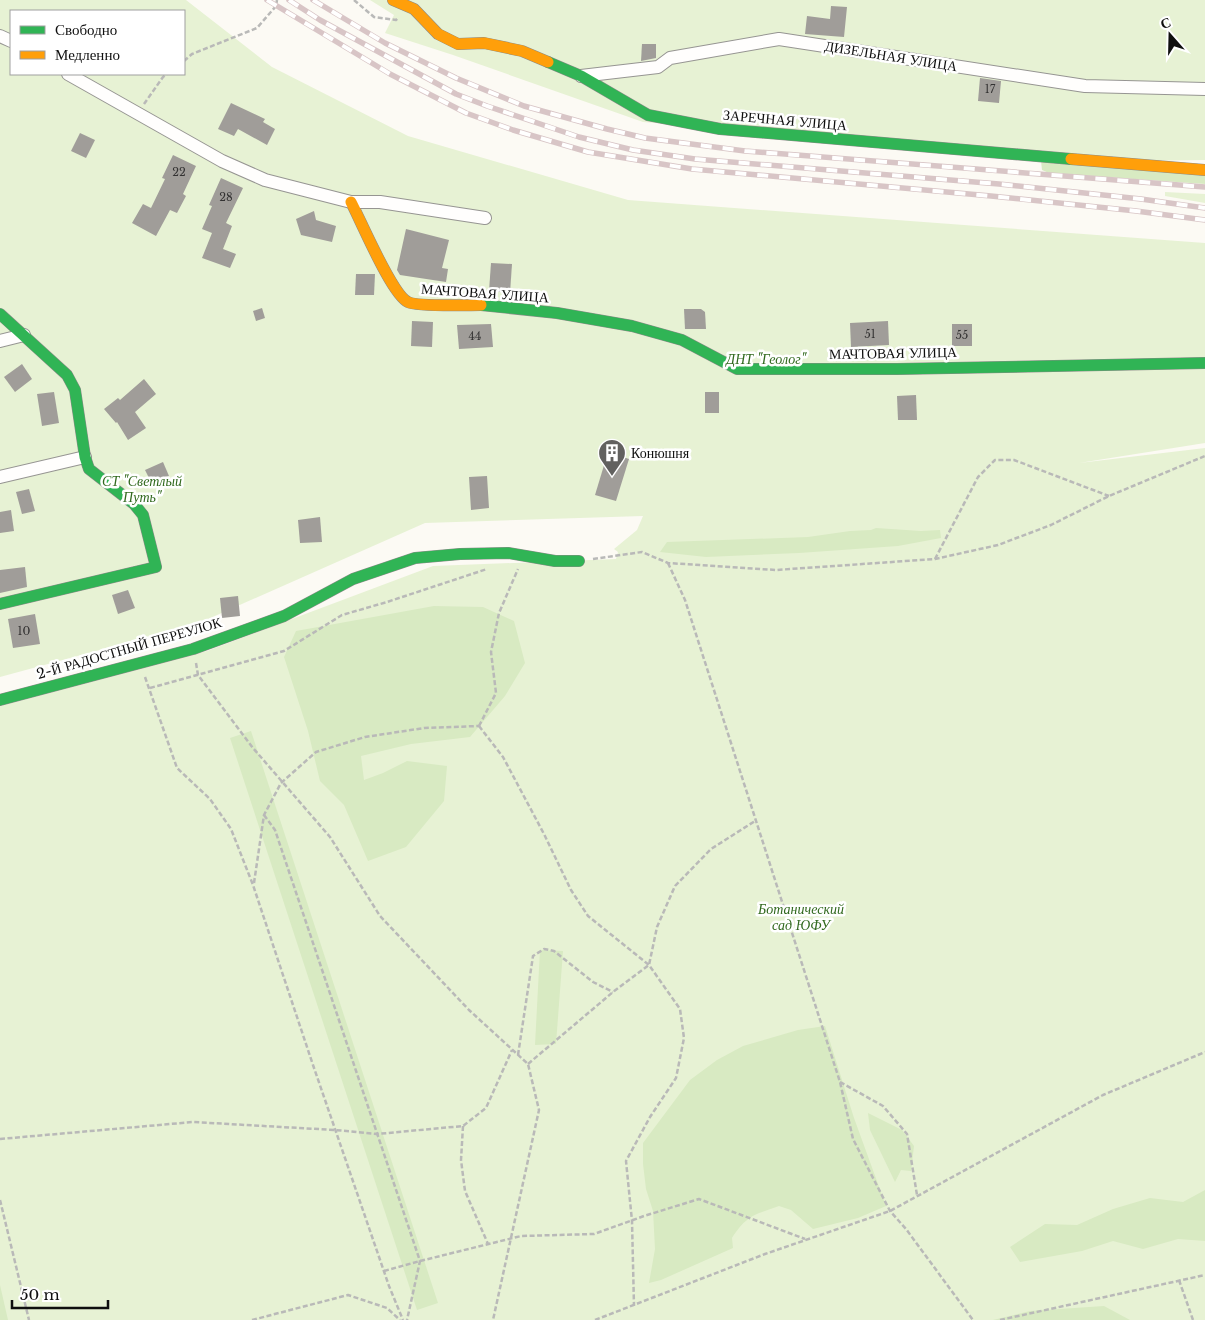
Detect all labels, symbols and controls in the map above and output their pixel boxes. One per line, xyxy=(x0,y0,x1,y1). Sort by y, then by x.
legend xyxy=(10,10,185,75)
north arrow xyxy=(1145,10,1195,60)
text: С xyxy=(1158,13,1173,33)
text: Свободно xyxy=(55,20,117,39)
street label: ДИЗЕЛЬНАЯ УЛИЦА xyxy=(823,37,960,76)
text: Медленно xyxy=(55,45,120,64)
house number: 17 xyxy=(985,82,996,96)
street label: ЗАРЕЧНАЯ УЛИЦА xyxy=(722,106,849,134)
house number: 22 xyxy=(172,165,186,179)
house number: 28 xyxy=(219,190,233,204)
street label: МАЧТОВАЯ УЛИЦА xyxy=(420,280,550,307)
house number: 51 xyxy=(864,327,876,341)
house number: 55 xyxy=(956,328,968,342)
house number: 44 xyxy=(469,329,481,343)
street label: МАЧТОВАЯ УЛИЦА xyxy=(829,343,958,363)
park label: ДНТ "Геолог" xyxy=(724,350,807,368)
building icon: Конюшня xyxy=(597,438,627,477)
place label: Конюшня xyxy=(631,444,690,462)
park label: СТ "Светлый Путь" xyxy=(102,472,182,506)
street label: 2-Й РАДОСТНЫЙ ПЕРЕУЛОК xyxy=(34,613,224,683)
house number: 10 xyxy=(18,624,31,638)
park label: Ботанический сад ЮФУ xyxy=(757,900,844,934)
scale bar xyxy=(12,1278,109,1310)
text: 50 m xyxy=(20,1285,60,1304)

